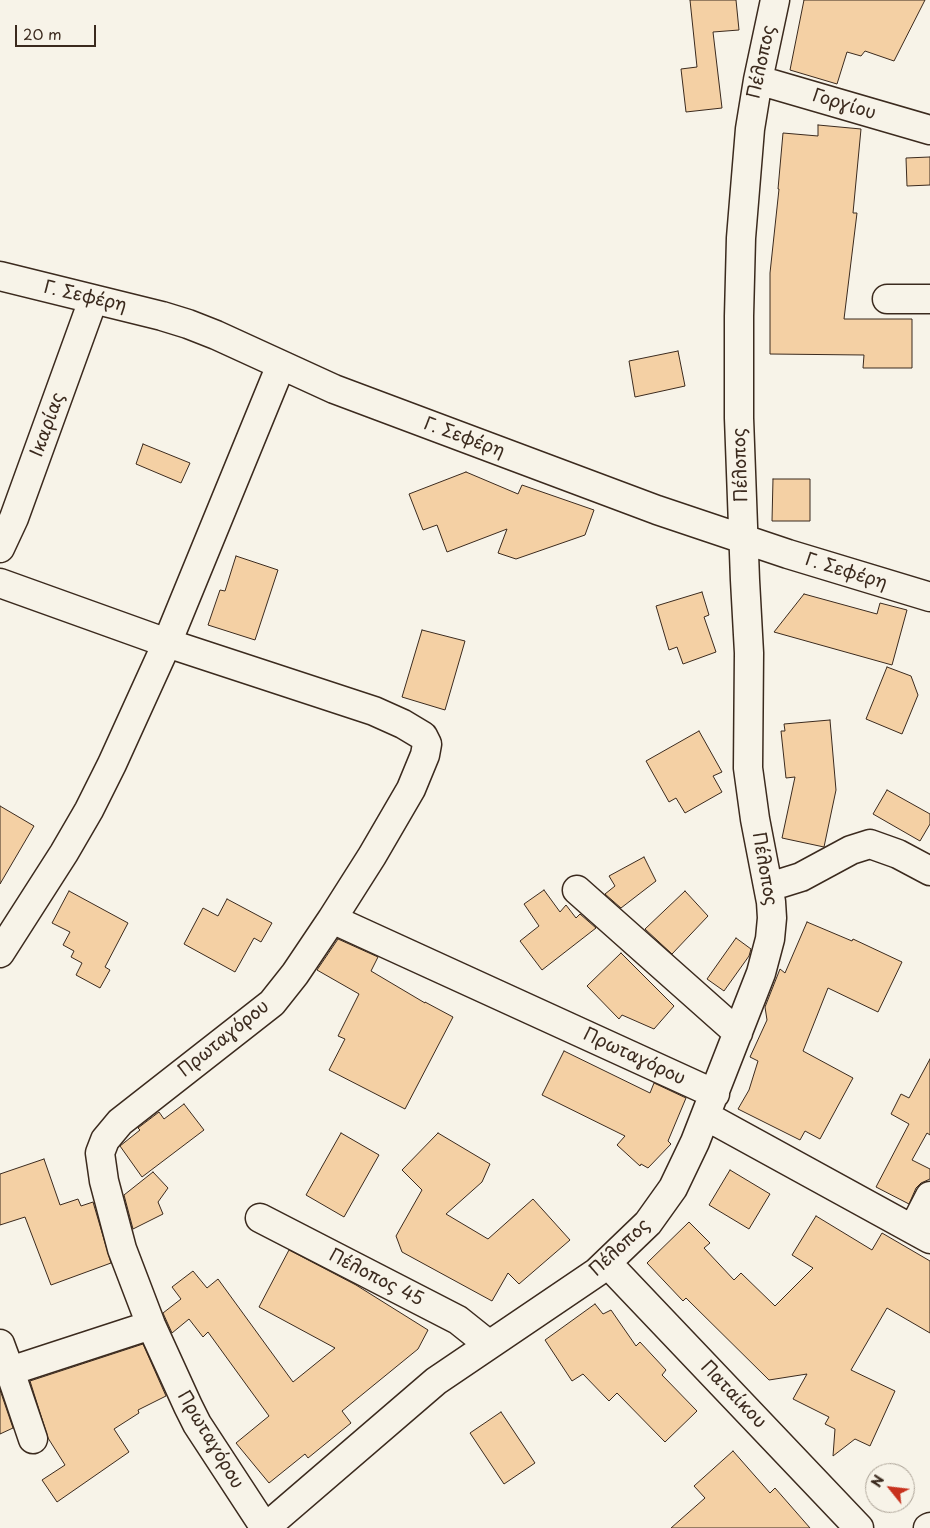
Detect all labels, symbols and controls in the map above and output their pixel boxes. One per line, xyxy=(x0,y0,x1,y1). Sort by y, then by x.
scale bar xyxy=(18,15,99,47)
text: 20 m xyxy=(23,22,62,45)
street label: Πέλοπος xyxy=(744,23,780,101)
street label: Γοργίου xyxy=(810,85,878,125)
street label: Γ. Σεφέρη xyxy=(41,277,129,317)
street label: Ικαρίας xyxy=(26,390,70,460)
street label: Γ. Σεφέρη xyxy=(421,413,507,463)
street label: Πέλοπος xyxy=(729,427,753,503)
street label: Γ. Σεφέρη xyxy=(802,549,890,595)
street label: Πέλοπος xyxy=(747,831,781,907)
street label: Πρωταγόρου xyxy=(174,996,274,1082)
street label: Πρωταγόρου xyxy=(579,1024,689,1090)
street label: Πέλοπος xyxy=(585,1215,655,1281)
street label: Πέλοπος 45 xyxy=(325,1245,427,1311)
street label: Παταίκου xyxy=(696,1357,770,1433)
street label: Πρωταγόρου xyxy=(172,1387,248,1493)
north arrow xyxy=(865,1463,915,1513)
text: N xyxy=(865,1471,889,1491)

